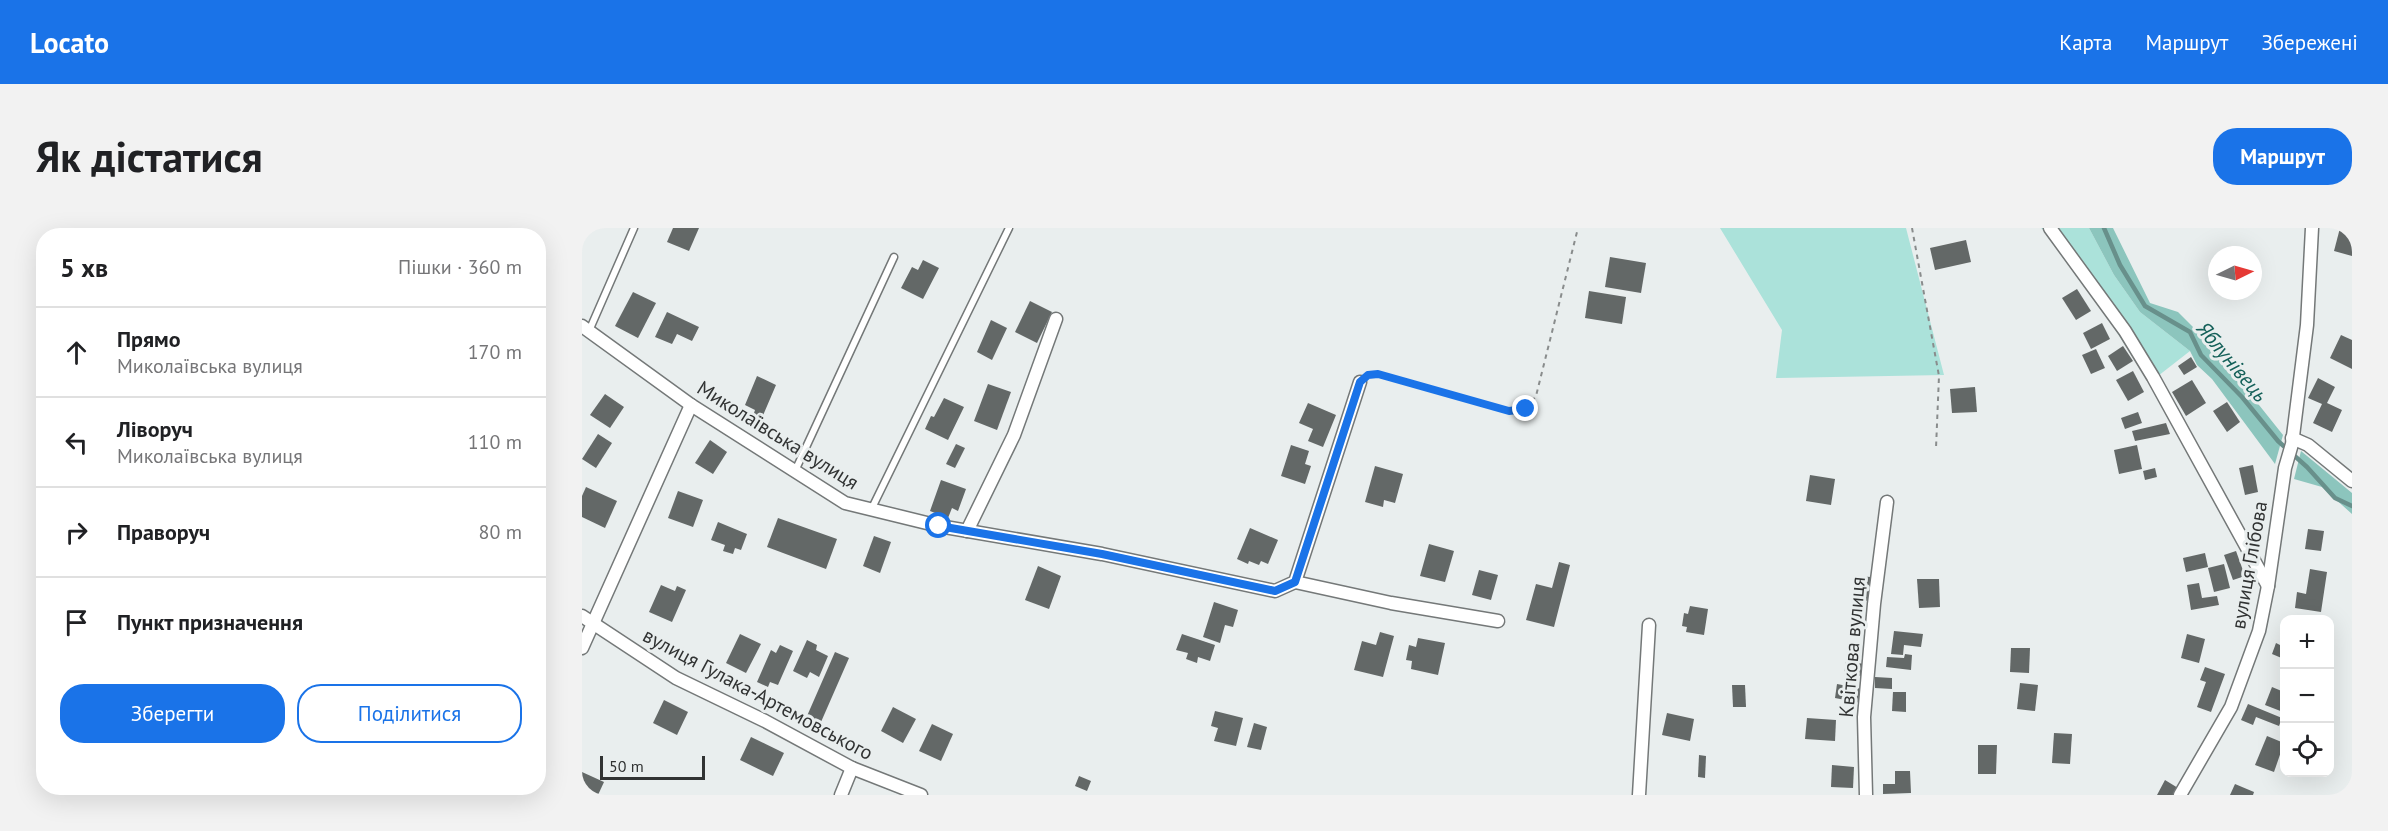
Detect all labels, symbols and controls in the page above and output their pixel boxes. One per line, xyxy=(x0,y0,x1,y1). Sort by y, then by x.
text: Locato xyxy=(30,24,109,61)
text: Карта xyxy=(2059,29,2112,56)
text: Маршрут xyxy=(2145,29,2228,56)
text: Збережені xyxy=(2261,29,2358,56)
button: Маршрут xyxy=(2213,128,2352,185)
text: Як дістатися xyxy=(36,129,263,184)
north arrow xyxy=(2208,246,2262,300)
text: 5 хв xyxy=(60,251,108,284)
text: Пішки · 360 m xyxy=(398,254,522,280)
water label: Яблунівець xyxy=(2190,315,2274,408)
text: Прямо xyxy=(117,325,180,353)
icon: ahead xyxy=(60,336,93,369)
text: 170 m xyxy=(468,339,522,365)
text: Миколаївська вулиця xyxy=(117,353,303,379)
street label: Миколаївська вулиця xyxy=(692,375,864,495)
route end xyxy=(1512,395,1538,421)
text: Ліворуч xyxy=(117,415,193,443)
icon: left xyxy=(60,426,93,459)
text: 110 m xyxy=(468,429,522,455)
text: Миколаївська вулиця xyxy=(117,443,303,469)
street label: вулиця Глібова xyxy=(2225,499,2273,631)
route start xyxy=(925,512,951,538)
icon: right xyxy=(60,516,93,549)
text: Праворуч xyxy=(117,518,210,546)
text: 80 m xyxy=(479,519,522,545)
street label: Квіткова вулиця xyxy=(1833,576,1871,718)
icon: arrive xyxy=(60,606,93,639)
text: Пункт призначення xyxy=(117,608,303,636)
map controls xyxy=(2280,615,2334,777)
button: + xyxy=(2280,615,2334,669)
street label: вулиця Гулака-Артемовського xyxy=(638,622,878,766)
button: − xyxy=(2280,669,2334,723)
button: Зберегти xyxy=(60,684,285,743)
button: Поділитися xyxy=(297,684,522,743)
button: locate xyxy=(2280,723,2334,777)
scale bar xyxy=(600,753,705,780)
text: 50 m xyxy=(609,756,644,776)

